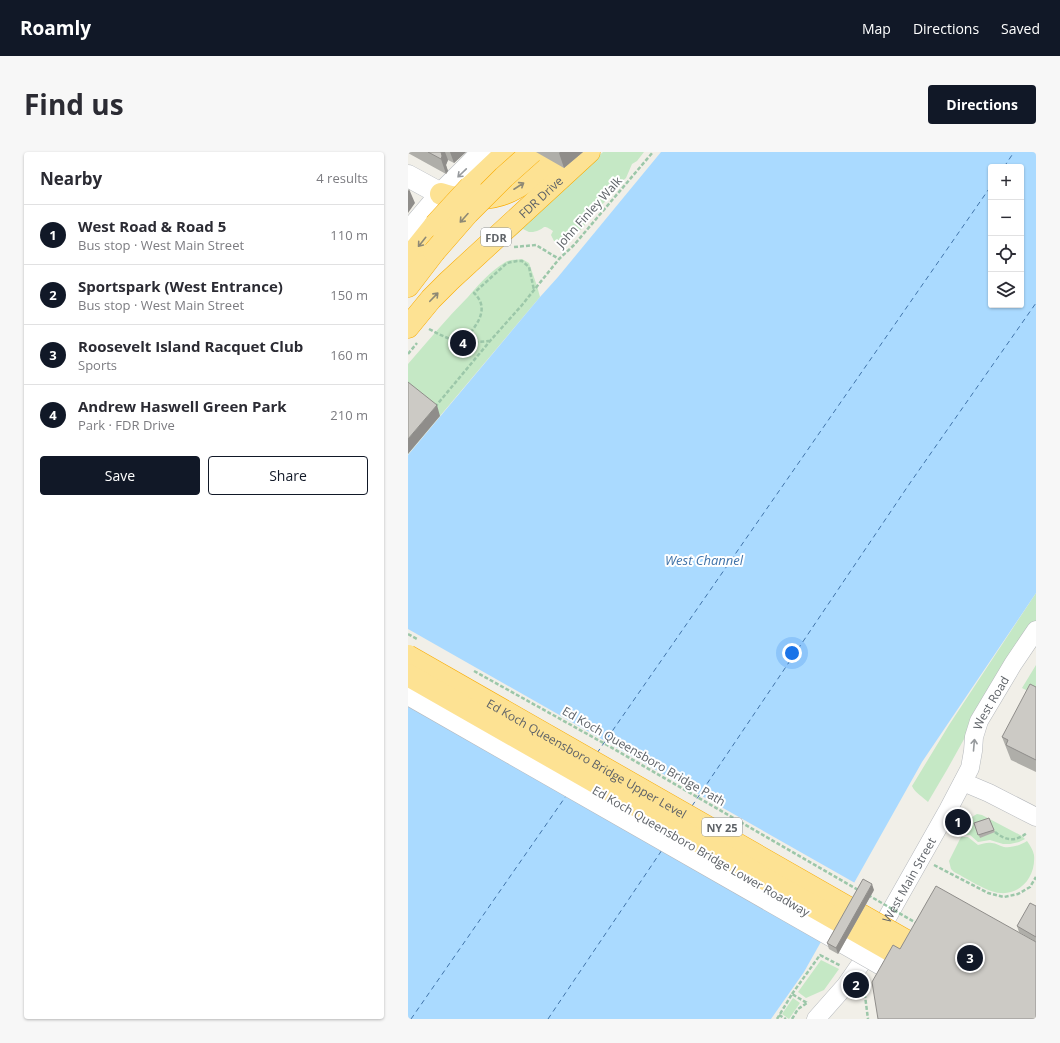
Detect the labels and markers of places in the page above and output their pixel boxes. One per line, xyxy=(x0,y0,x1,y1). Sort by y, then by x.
pin: 4 xyxy=(450,328,476,358)
pin: 1 xyxy=(945,807,971,837)
pin: 3 xyxy=(957,943,983,973)
pin: 2 xyxy=(843,970,869,1000)

